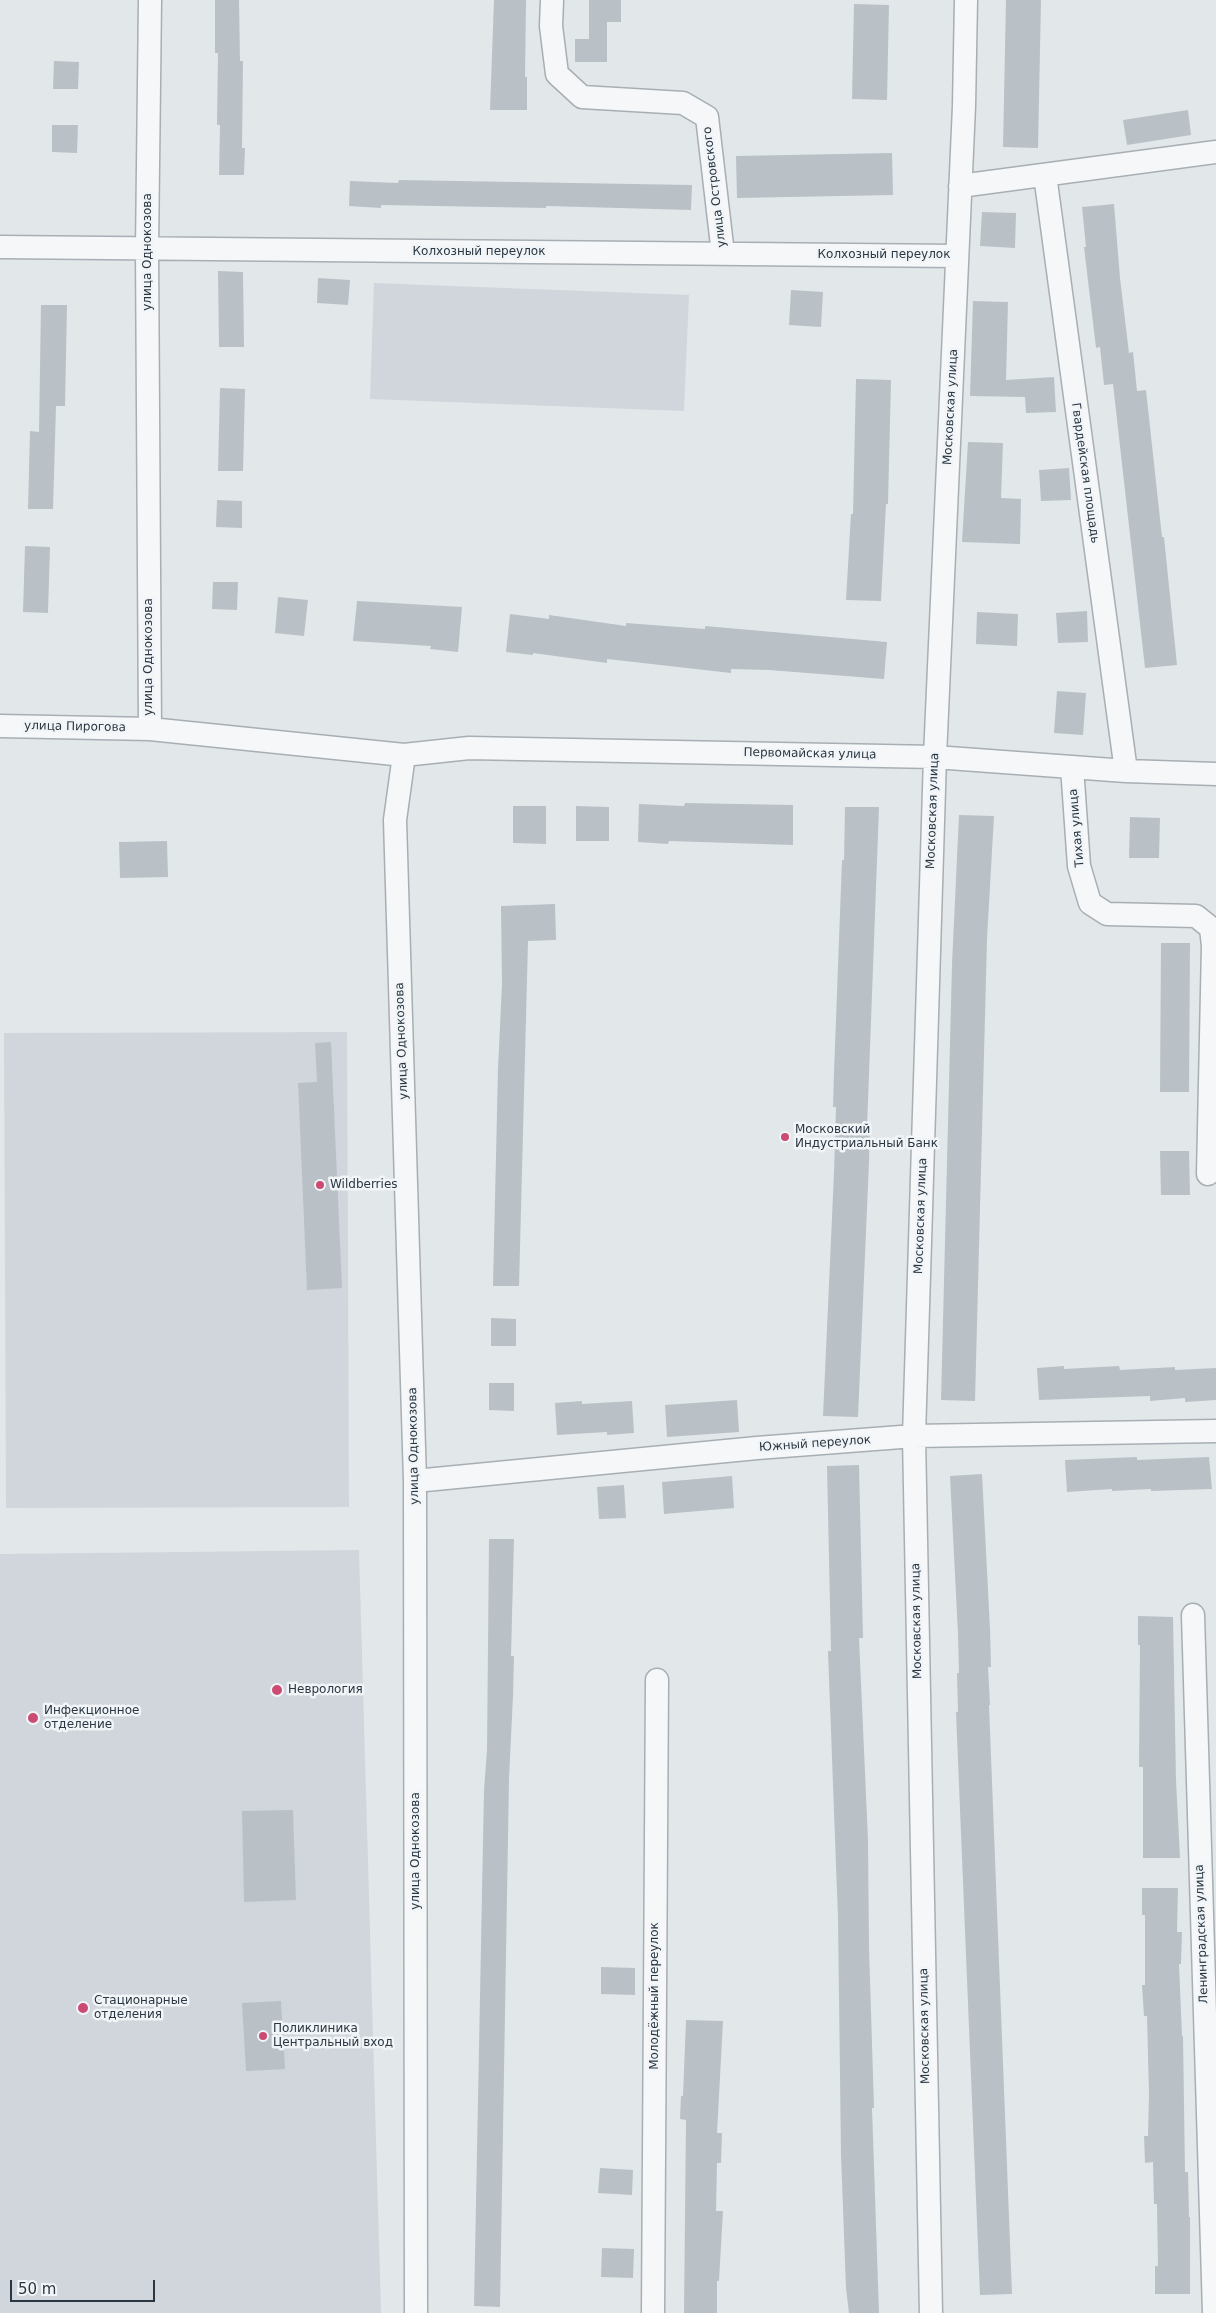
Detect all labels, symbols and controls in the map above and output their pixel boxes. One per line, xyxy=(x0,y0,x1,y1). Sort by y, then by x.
street label: улица Островского xyxy=(700,126,730,248)
street label: улица Однокозова xyxy=(141,193,155,311)
street label: Колхозный переулок xyxy=(413,245,545,259)
street label: Колхозный переулок xyxy=(818,248,950,262)
street label: Московская улица xyxy=(941,349,961,465)
street label: Гвардейская площадь xyxy=(1068,402,1102,544)
street label: улица Однокозова xyxy=(142,598,156,716)
street label: улица Пирогова xyxy=(24,719,126,735)
street label: Первомайская улица xyxy=(743,746,877,762)
street label: Московская улица xyxy=(924,753,942,869)
street label: Тихая улица xyxy=(1066,788,1088,868)
street label: улица Однокозова xyxy=(393,982,411,1100)
place label: Московский Индустриальный Банк xyxy=(795,1123,938,1151)
marker: Московский Индустриальный Банк xyxy=(779,1131,791,1143)
street label: Московская улица xyxy=(912,1158,930,1274)
place label: Wildberries xyxy=(330,1178,398,1192)
marker: Wildberries xyxy=(314,1179,326,1191)
street label: улица Однокозова xyxy=(406,1387,422,1505)
street label: Южный переулок xyxy=(758,1433,872,1455)
street label: Московская улица xyxy=(909,1563,925,1679)
marker: Неврология xyxy=(270,1683,284,1697)
place label: Неврология xyxy=(288,1683,363,1697)
place label: Инфекционное отделение xyxy=(44,1704,139,1732)
marker: Инфекционное отделение xyxy=(26,1711,40,1725)
street label: улица Однокозова xyxy=(409,1792,423,1910)
street label: Ленинградская улица xyxy=(1192,1864,1212,2004)
street label: Молодёжный переулок xyxy=(648,1922,662,2070)
street label: Московская улица xyxy=(917,1968,933,2084)
place label: Стационарные отделения xyxy=(94,1994,188,2022)
marker: Стационарные отделения xyxy=(76,2001,90,2015)
place label: Поликлиника Центральный вход xyxy=(273,2022,393,2050)
marker: Поликлиника Центральный вход xyxy=(257,2030,269,2042)
scale bar xyxy=(12,2270,158,2302)
text: 50 m xyxy=(18,2280,56,2298)

